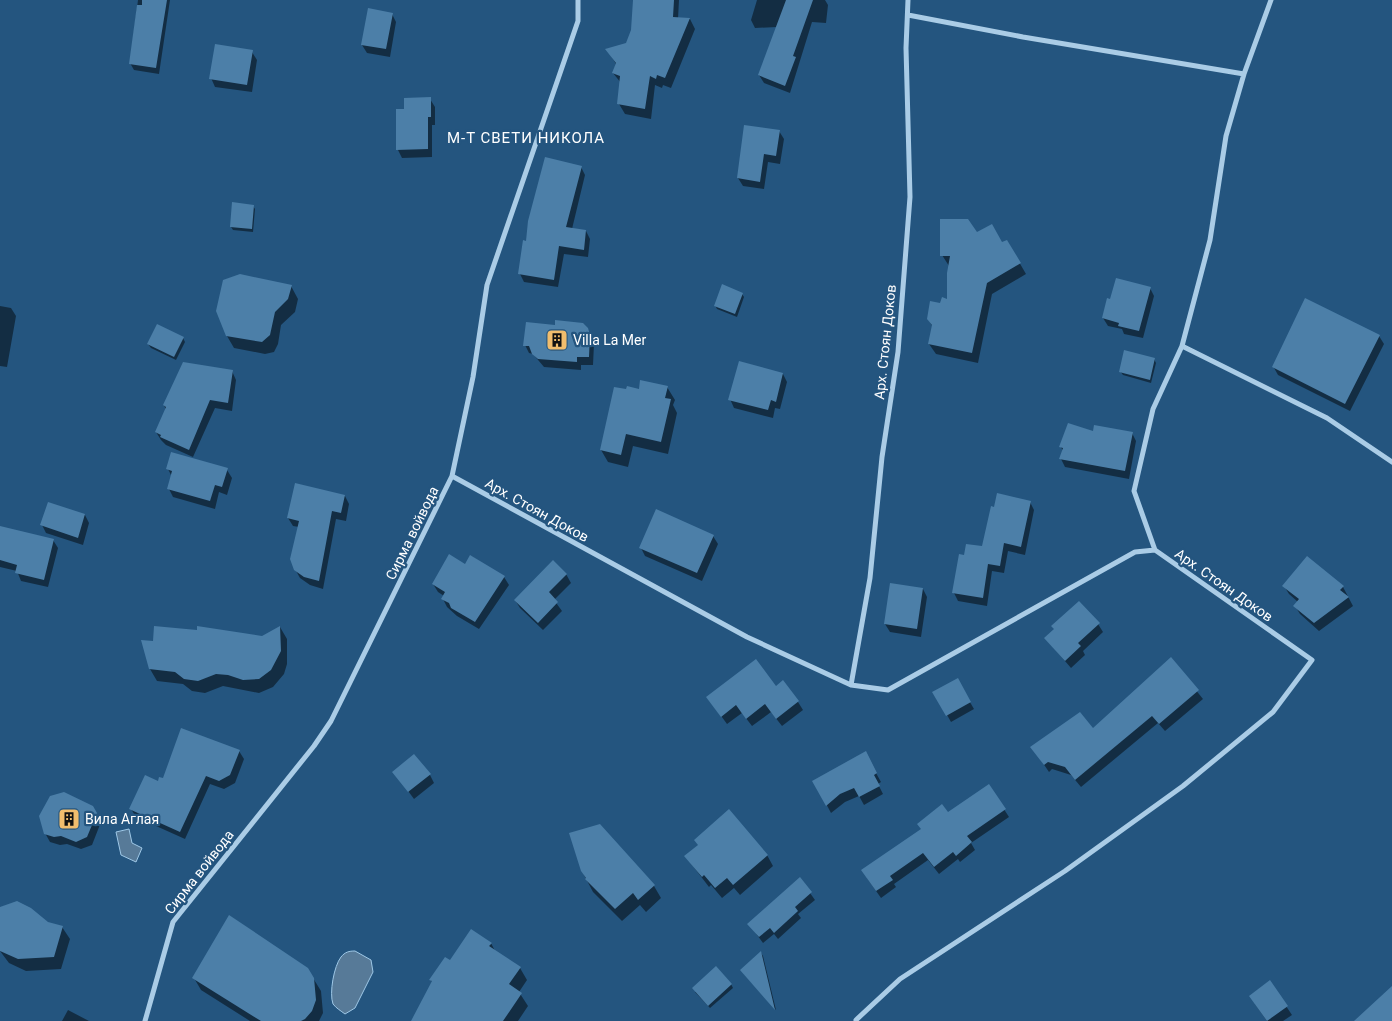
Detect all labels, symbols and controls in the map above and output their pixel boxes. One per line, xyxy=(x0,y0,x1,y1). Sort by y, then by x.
district label: М-Т СВЕТИ НИКОЛА xyxy=(447,129,605,147)
street label: Арх. Стоян Доков xyxy=(871,284,899,400)
building icon: Villa La Mer xyxy=(545,328,569,352)
place label: Villa La Mer xyxy=(573,332,646,348)
street label: Арх. Стоян Доков xyxy=(483,475,591,545)
street label: Сирма войвода xyxy=(382,484,442,582)
street label: Арх. Стоян Доков xyxy=(1172,545,1276,625)
building icon: Вила Аглая xyxy=(57,807,81,831)
place label: Вила Аглая xyxy=(85,811,159,827)
street label: Сирма войвода xyxy=(161,827,237,917)

